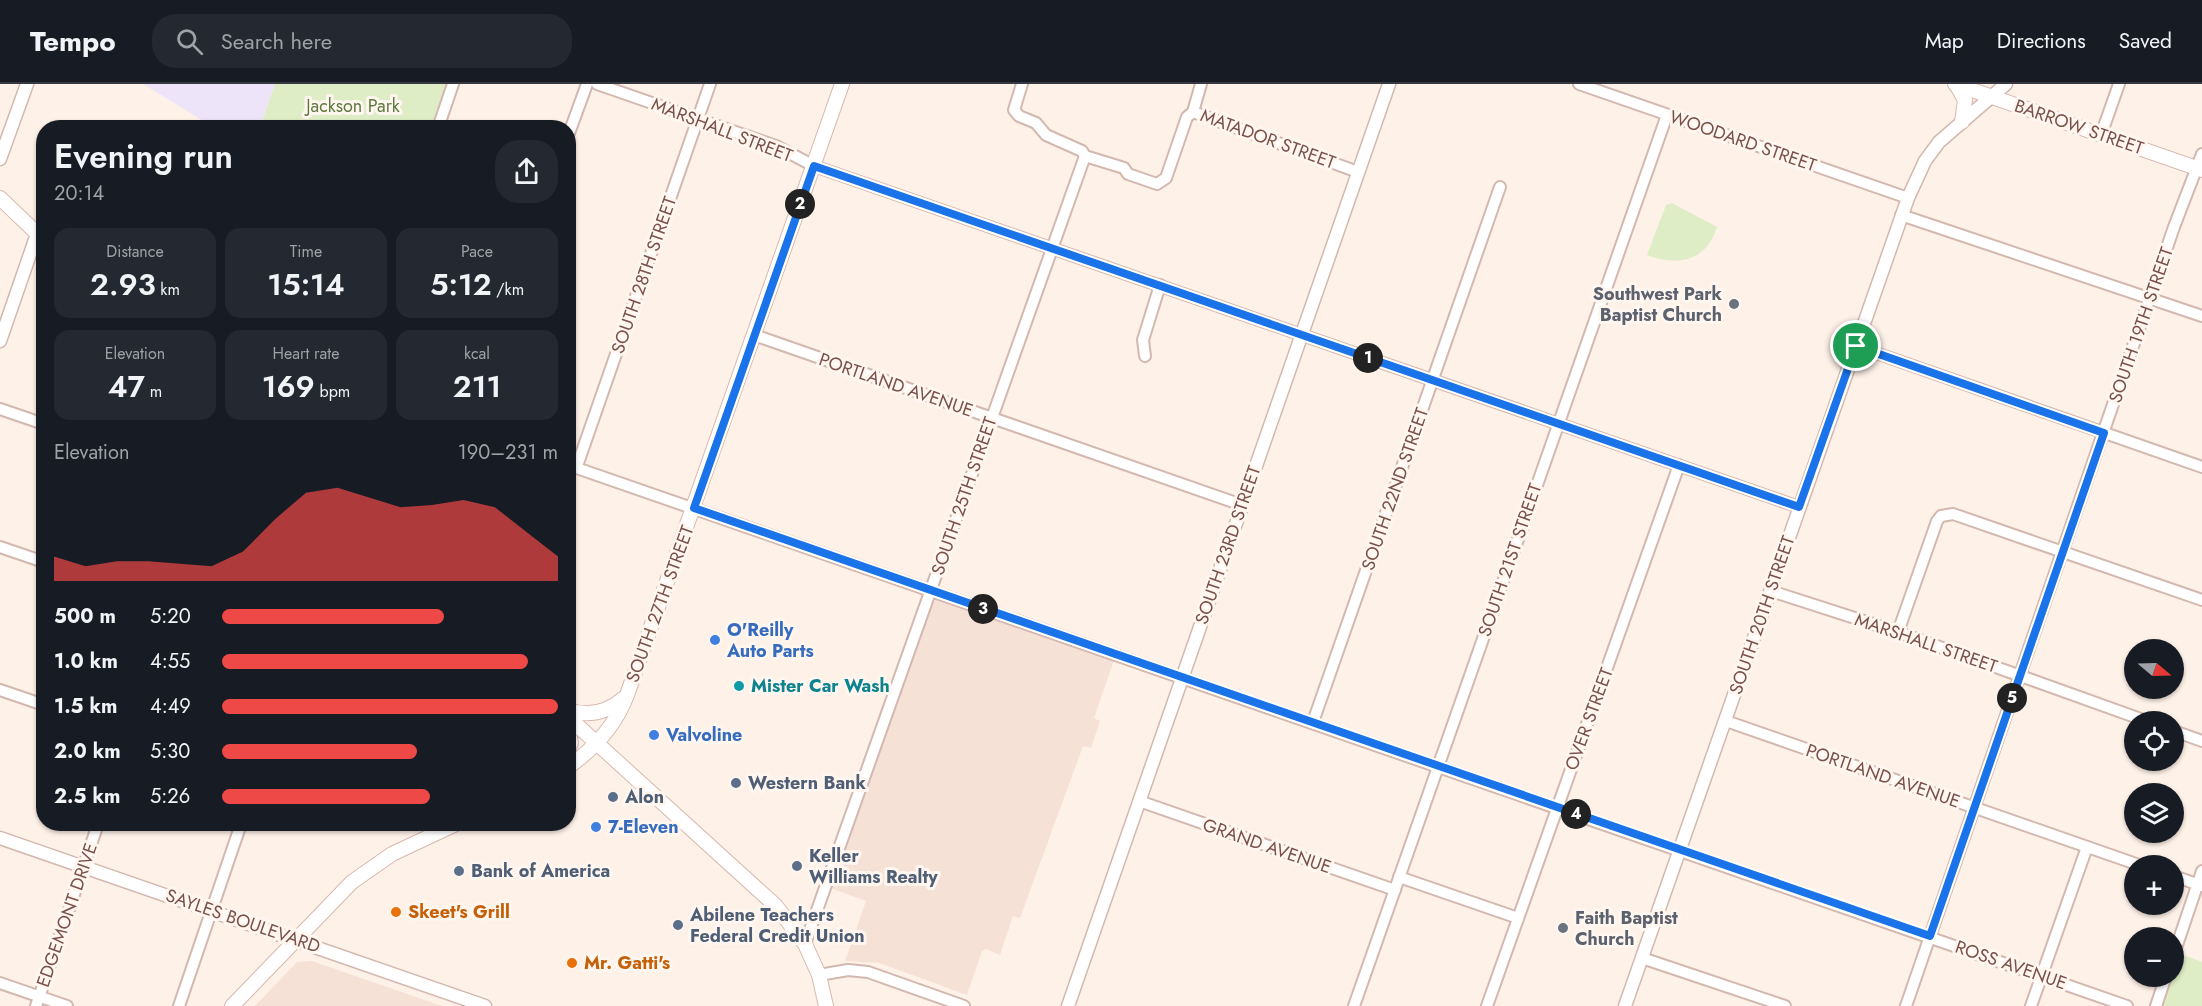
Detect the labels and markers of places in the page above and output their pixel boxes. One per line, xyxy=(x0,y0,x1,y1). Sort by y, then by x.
pin: 2 xyxy=(785,189,815,219)
place label: Southwest Park Baptist Church xyxy=(1593,281,1723,328)
marker: Southwest Park Baptist Church xyxy=(1727,297,1741,311)
pin xyxy=(1830,320,1881,371)
pin: 1 xyxy=(1353,343,1383,373)
pin: 3 xyxy=(968,594,998,624)
place label: O'Reilly Auto Parts xyxy=(726,617,814,664)
marker: O'Reilly Auto Parts xyxy=(708,633,722,647)
place label: Mister Car Wash xyxy=(751,673,890,699)
marker: Mister Car Wash xyxy=(732,679,746,693)
pin: 5 xyxy=(1997,683,2027,713)
place label: Valvoline xyxy=(665,722,742,748)
marker: Valvoline xyxy=(647,728,661,742)
place label: Western Bank xyxy=(748,770,866,796)
marker: Western Bank xyxy=(729,776,743,790)
place label: Alon xyxy=(624,784,664,810)
marker: Alon xyxy=(606,790,620,804)
pin: 4 xyxy=(1561,799,1591,829)
place label: 7-Eleven xyxy=(608,814,679,840)
marker: 7-Eleven xyxy=(589,820,603,834)
place label: Keller Williams Realty xyxy=(809,843,938,890)
place label: Bank of America xyxy=(471,858,610,884)
marker: Keller Williams Realty xyxy=(790,859,804,873)
marker: Bank of America xyxy=(452,864,466,878)
place label: Skeet's Grill xyxy=(408,899,510,925)
place label: Abilene Teachers Federal Credit Union xyxy=(689,902,865,949)
marker: Skeet's Grill xyxy=(389,905,403,919)
place label: Faith Baptist Church xyxy=(1575,905,1678,952)
marker: Abilene Teachers Federal Credit Union xyxy=(671,918,685,932)
marker: Faith Baptist Church xyxy=(1556,921,1570,935)
place label: Mr. Gatti's xyxy=(584,950,670,976)
marker: Mr. Gatti's xyxy=(565,956,579,970)

